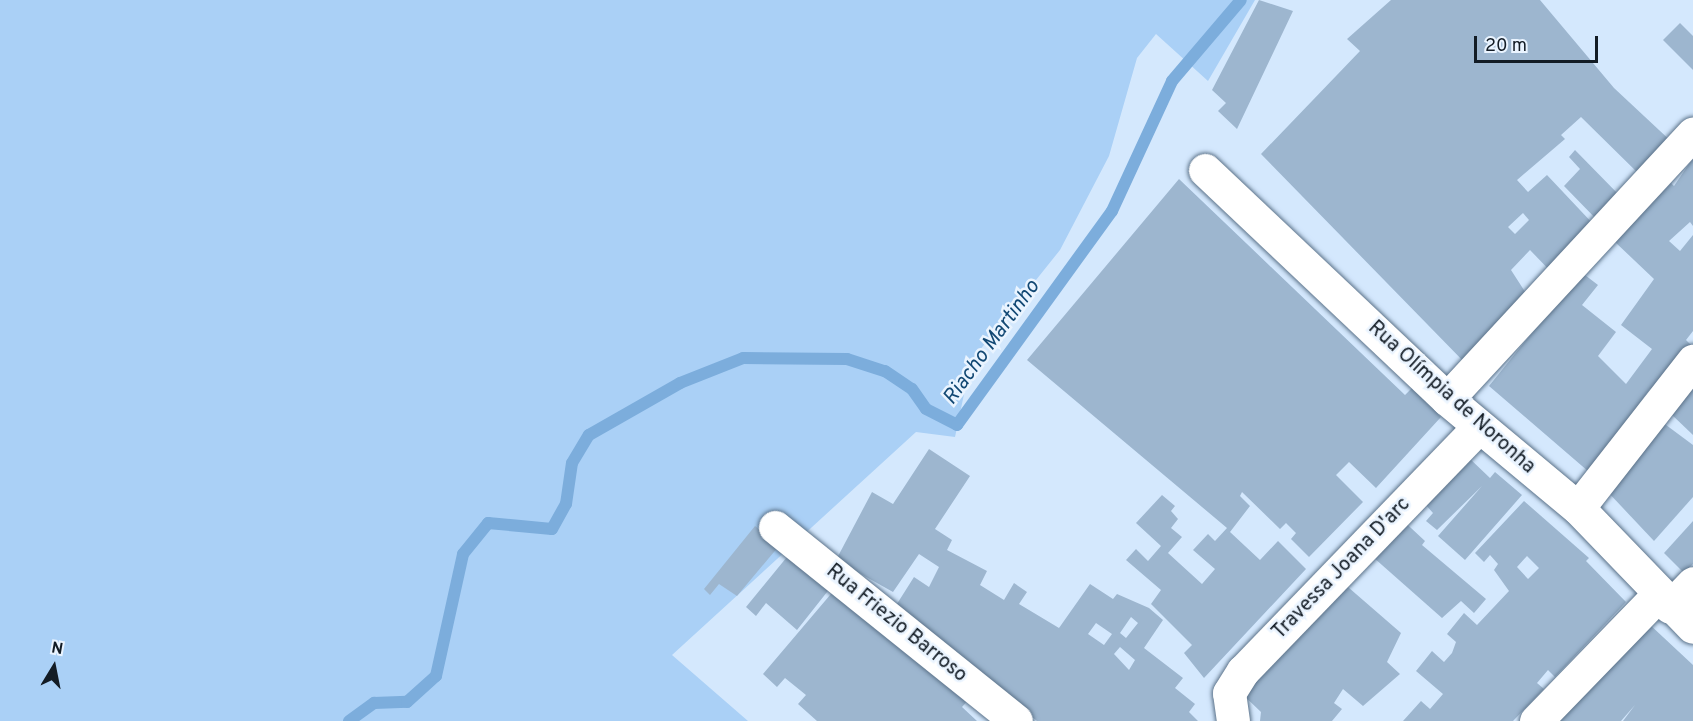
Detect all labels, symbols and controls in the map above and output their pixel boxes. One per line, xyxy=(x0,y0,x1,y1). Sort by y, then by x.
scale bar xyxy=(1477,24,1602,62)
text: 20 m xyxy=(1485,35,1527,58)
water label: Riacho Martinho xyxy=(938,276,1046,410)
street label: Rua Olímpia de Noronha xyxy=(1362,317,1540,479)
street label: Travessa Joana D'arc xyxy=(1268,493,1416,645)
street label: Rua Friezio Barroso xyxy=(821,560,971,688)
north arrow xyxy=(24,637,84,697)
text: N xyxy=(50,638,65,660)

